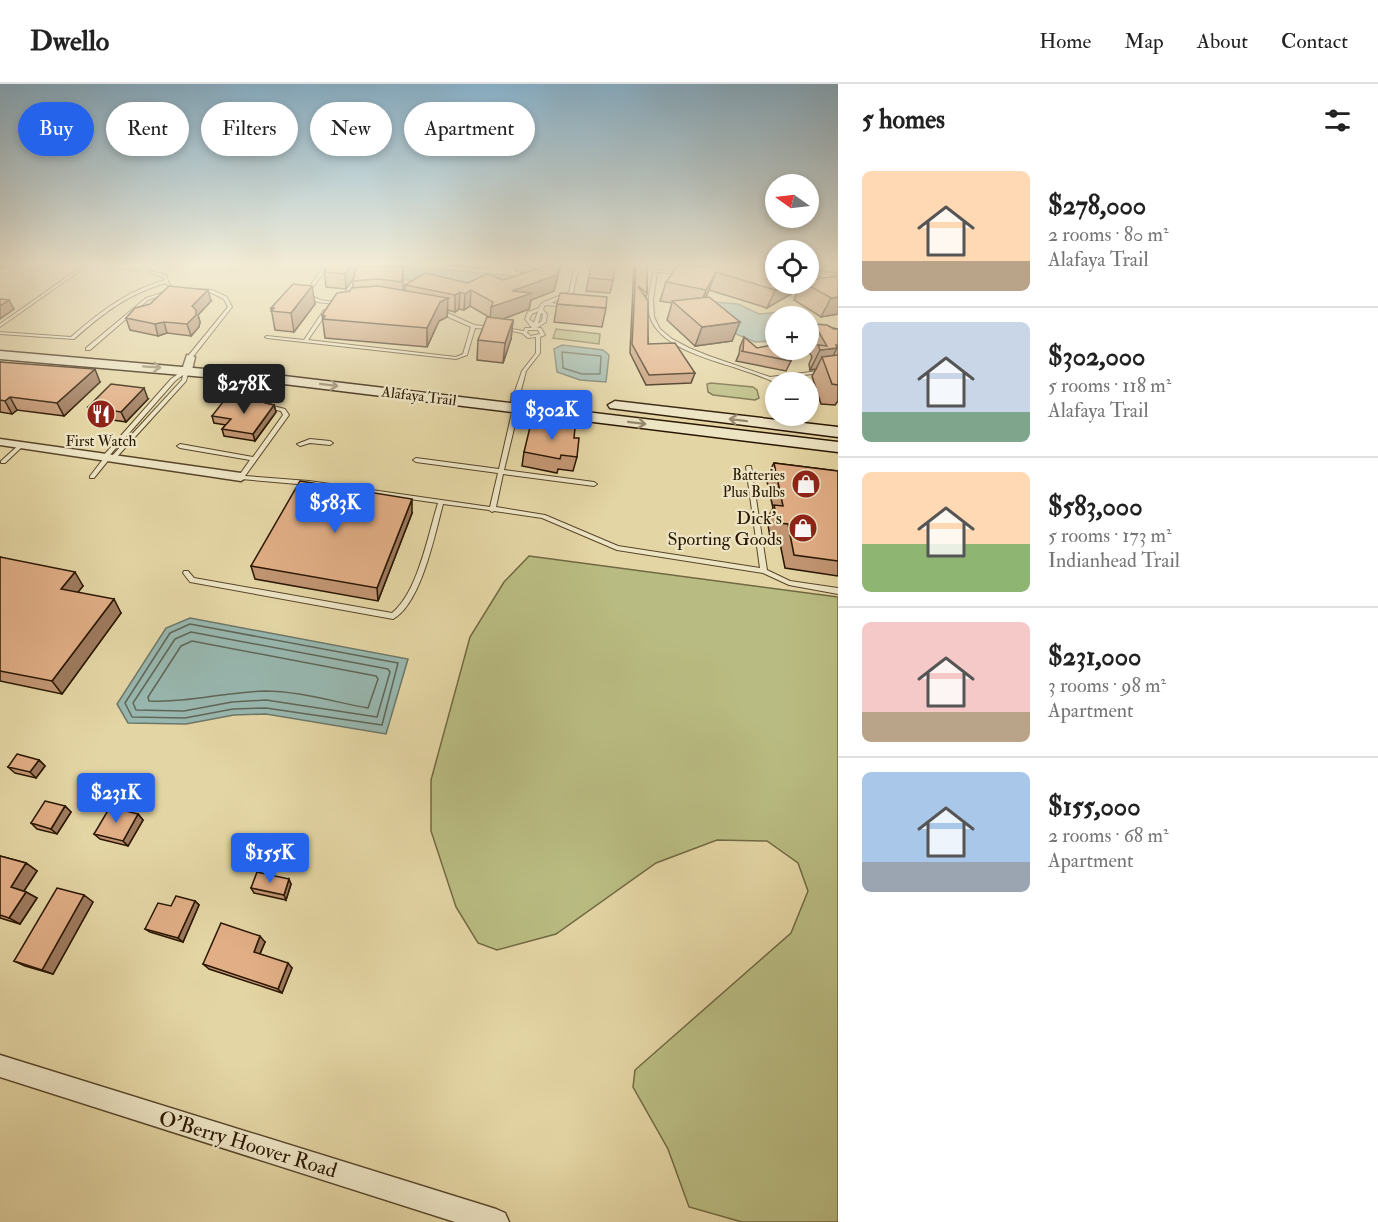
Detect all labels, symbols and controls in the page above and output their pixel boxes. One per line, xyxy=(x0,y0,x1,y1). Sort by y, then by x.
text: Dwello xyxy=(30,24,109,59)
text: Home xyxy=(1039,28,1091,55)
text: Map xyxy=(1124,28,1164,55)
text: About xyxy=(1197,28,1248,55)
text: Contact xyxy=(1281,28,1348,55)
chip: Buy xyxy=(18,102,94,156)
chip: Rent xyxy=(106,102,189,156)
chip: Filters xyxy=(201,102,298,156)
chip: New xyxy=(310,102,392,156)
chip: Apartment xyxy=(404,102,535,156)
text: 5 homes xyxy=(862,104,945,136)
icon: filters xyxy=(1321,104,1354,137)
north arrow xyxy=(765,174,819,228)
map controls xyxy=(765,174,819,426)
text: $278,000 xyxy=(1048,190,1146,222)
icon: home xyxy=(910,195,982,267)
text: 2 rooms · 80 m² xyxy=(1048,222,1169,247)
button: locate xyxy=(765,240,819,294)
text: Alafaya Trail xyxy=(1048,247,1149,272)
button: + xyxy=(765,306,819,360)
text: $302,000 xyxy=(1048,341,1145,373)
icon: home xyxy=(910,346,982,418)
one-way arrow xyxy=(141,362,161,373)
pin: $278K xyxy=(202,364,286,415)
text: $278K xyxy=(217,371,271,396)
button: − xyxy=(765,372,819,426)
text: 5 rooms · 118 m² xyxy=(1048,373,1171,398)
one-way arrow xyxy=(318,380,338,391)
street label: Alafaya Trail xyxy=(379,382,458,411)
pin: $302K xyxy=(510,390,594,441)
text: $302K xyxy=(525,397,579,422)
restaurant icon: First Watch xyxy=(85,398,117,430)
text: Alafaya Trail xyxy=(1048,398,1149,423)
one-way arrow xyxy=(729,414,749,425)
one-way arrow xyxy=(627,418,646,429)
place label: First Watch xyxy=(66,432,137,451)
place label: Batteries Plus Bulbs xyxy=(723,466,785,502)
shop icon: Batteries Plus Bulbs xyxy=(790,468,822,500)
pin: $583K xyxy=(293,483,377,534)
text: $583K xyxy=(309,490,361,515)
text: $583,000 xyxy=(1048,491,1143,523)
icon: home xyxy=(910,496,982,568)
place label: Dick's Sporting Goods xyxy=(667,507,782,551)
shop icon: Dick's Sporting Goods xyxy=(787,512,819,544)
text: 5 rooms · 173 m² xyxy=(1048,523,1172,548)
text: Indianhead Trail xyxy=(1048,548,1180,573)
text: $231,000 xyxy=(1048,641,1141,673)
icon: home xyxy=(910,646,982,718)
text: 3 rooms · 98 m² xyxy=(1048,673,1166,698)
text: Apartment xyxy=(1048,698,1133,723)
pin: $231K xyxy=(74,773,158,824)
text: $231K xyxy=(91,780,141,805)
text: $155,000 xyxy=(1048,791,1141,823)
icon: home xyxy=(910,796,982,868)
text: 2 rooms · 68 m² xyxy=(1048,823,1169,848)
pin: $155K xyxy=(228,833,312,884)
text: $155K xyxy=(245,840,295,865)
text: Apartment xyxy=(1048,848,1133,873)
street label: O'Berry Hoover Road xyxy=(155,1105,341,1185)

